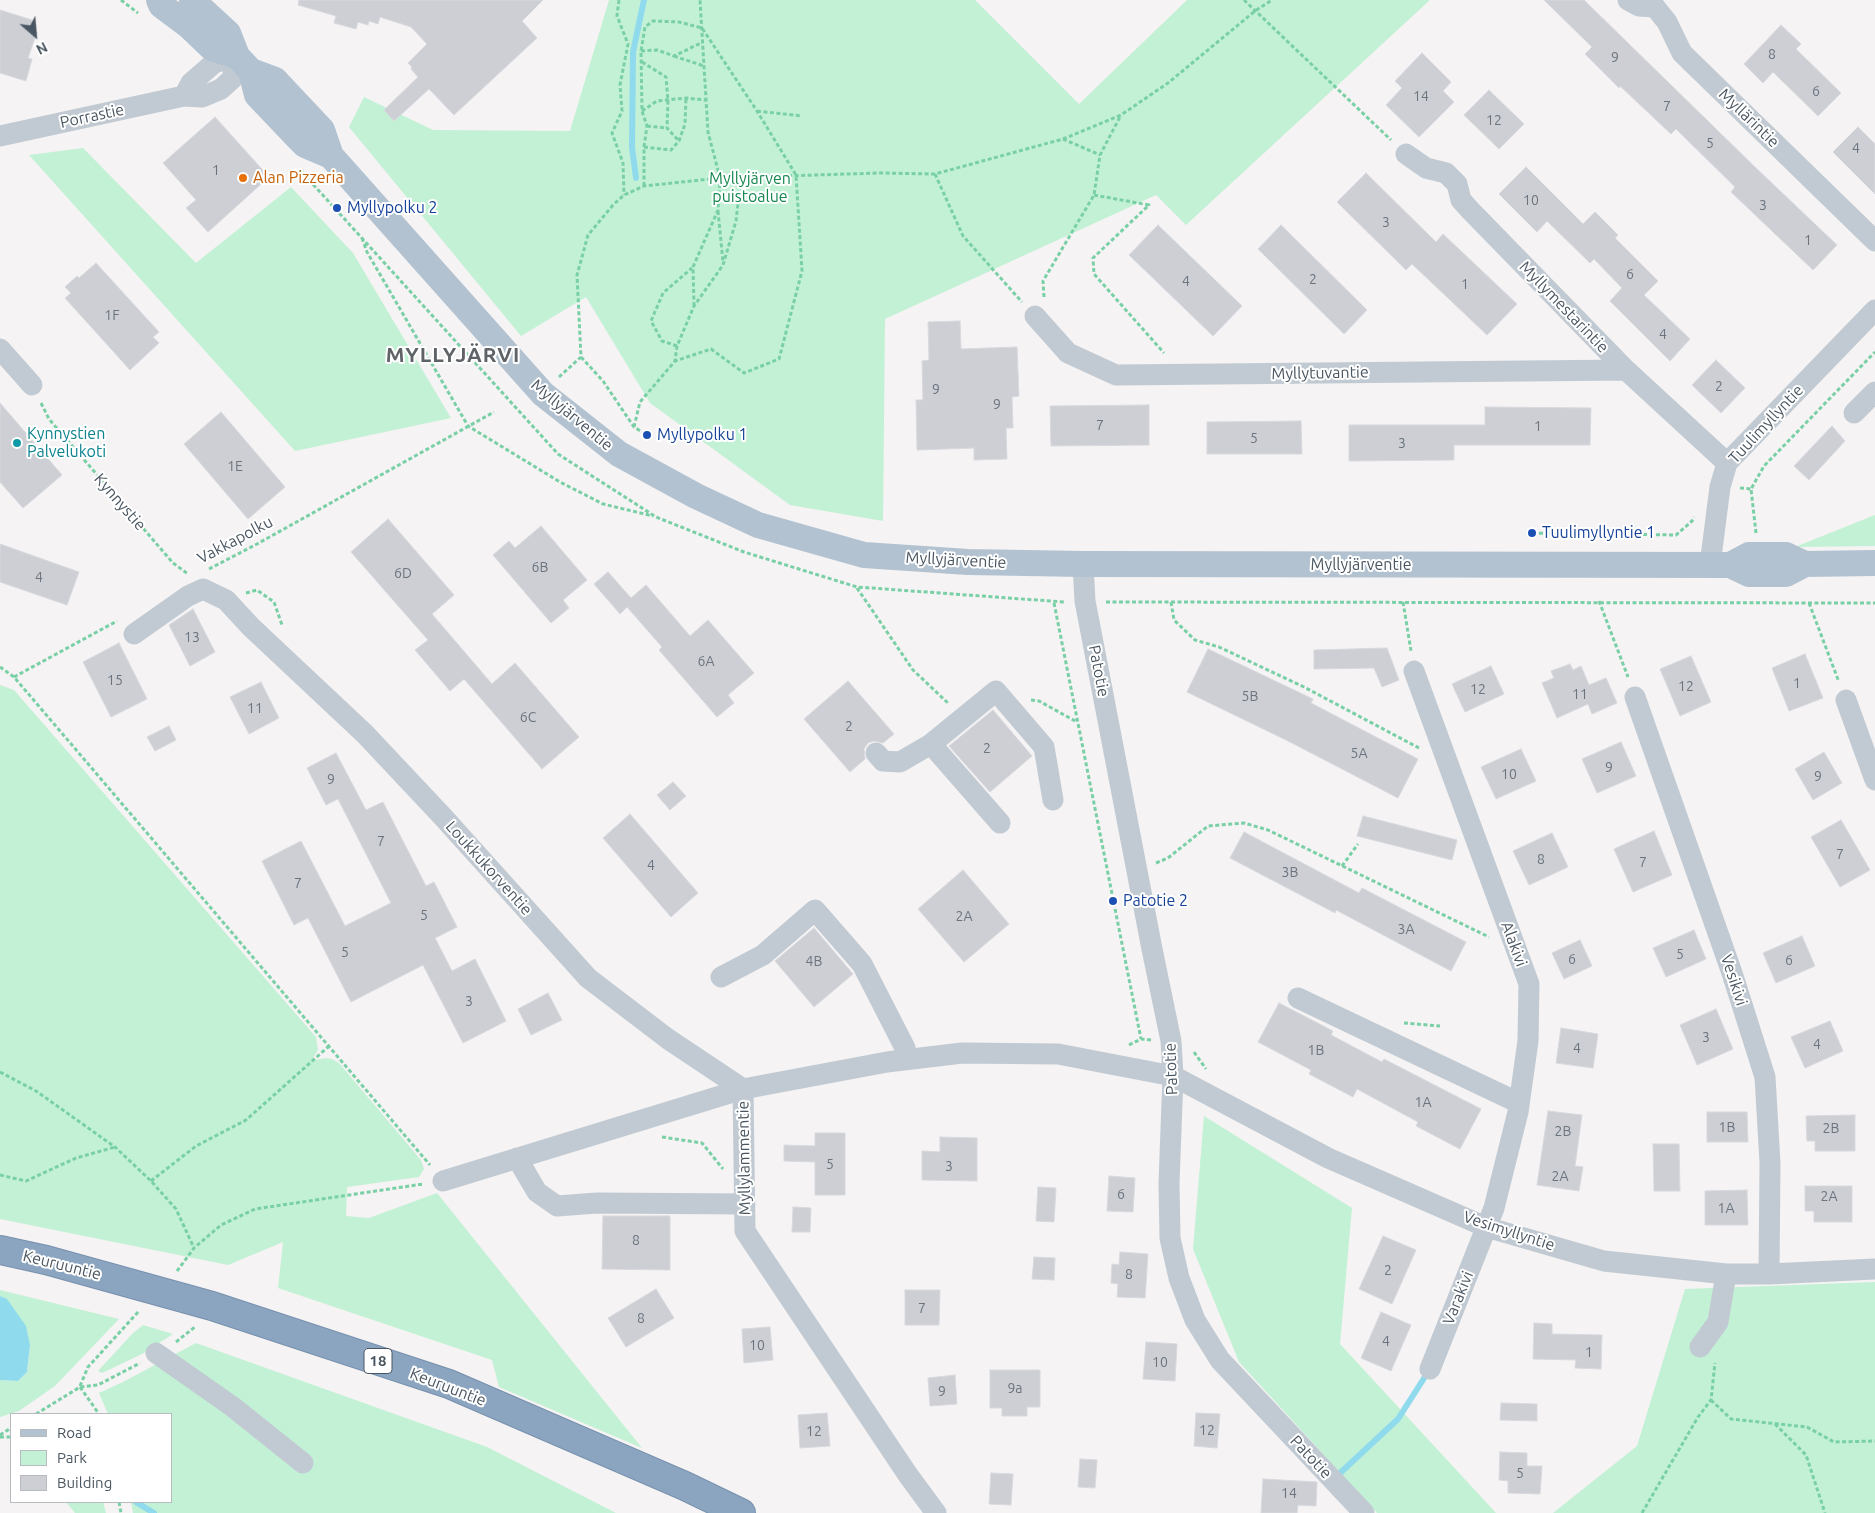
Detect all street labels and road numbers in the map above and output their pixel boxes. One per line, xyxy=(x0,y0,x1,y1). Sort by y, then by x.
street label: Myllärintie xyxy=(1715,85,1783,151)
street label: Porrastie xyxy=(58,100,126,132)
street label: Myllymestarintie xyxy=(1515,257,1613,357)
street label: Myllytuvantie xyxy=(1271,363,1369,383)
street label: Myllyjärventie xyxy=(527,375,617,455)
street label: Tuulimyllyntie xyxy=(1725,381,1807,467)
street label: Kynnystie xyxy=(90,470,150,534)
street label: Vakkapolku xyxy=(194,512,276,568)
street label: Myllyjärventie xyxy=(905,548,1007,572)
street label: Myllyjärventie xyxy=(1311,555,1411,575)
street label: Patotie xyxy=(1085,644,1113,698)
street label: Loukkukorventie xyxy=(442,817,536,919)
street label: Alakivi xyxy=(1497,919,1531,969)
street label: Vesikivi xyxy=(1717,952,1751,1008)
street label: Patotie xyxy=(1160,1043,1182,1095)
street label: Myllylammentie xyxy=(733,1100,755,1216)
street label: Vesimyllyntie xyxy=(1461,1207,1557,1255)
street label: Keuruuntie xyxy=(21,1246,103,1284)
street label: Varakivi xyxy=(1439,1268,1477,1328)
road number: 18 xyxy=(364,1348,392,1374)
street label: Keuruuntie xyxy=(407,1364,489,1410)
street label: Patotie xyxy=(1286,1431,1336,1483)

